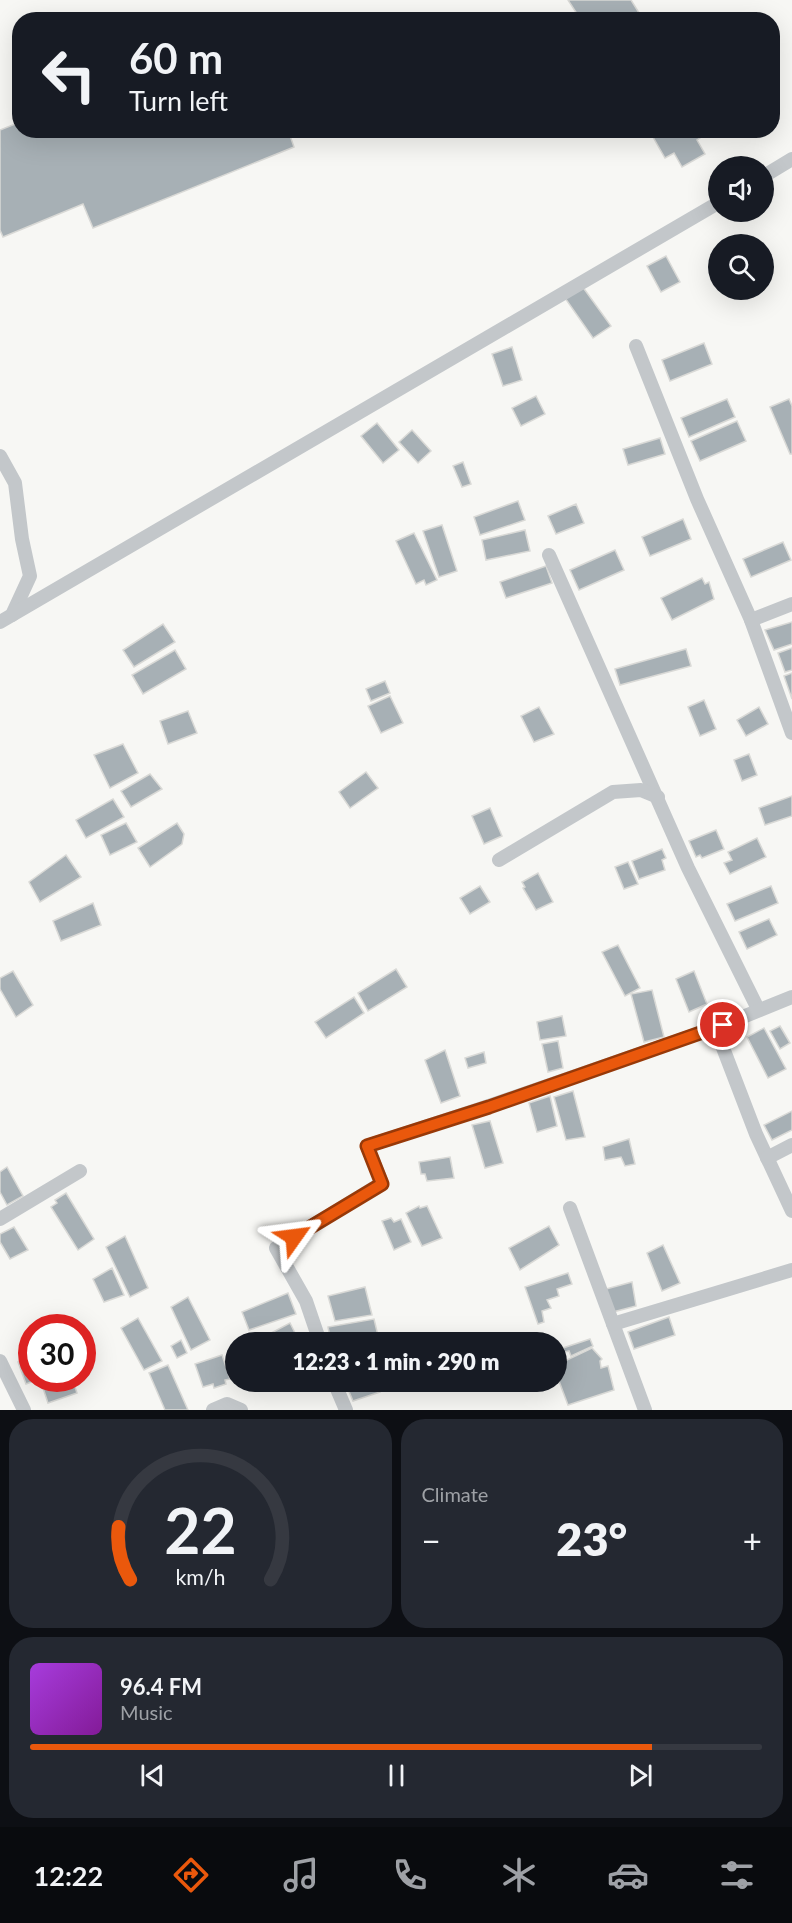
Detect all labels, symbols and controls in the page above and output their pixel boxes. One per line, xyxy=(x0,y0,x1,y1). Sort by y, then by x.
text: 60 m xyxy=(129,33,223,83)
icon: left xyxy=(30,36,108,114)
text: Turn left xyxy=(129,84,228,117)
map controls xyxy=(708,156,774,300)
button: sound xyxy=(708,156,774,222)
button: search xyxy=(708,234,774,300)
pin xyxy=(697,999,748,1050)
icon: arrive xyxy=(706,1008,739,1041)
position arrow xyxy=(262,1205,326,1269)
speed limit sign: 30 xyxy=(18,1314,96,1392)
text: 12:23 · 1 min · 290 m xyxy=(293,1348,499,1375)
text: Climate xyxy=(422,1482,488,1506)
text: 22 xyxy=(164,1492,236,1567)
text: 23° xyxy=(556,1512,627,1566)
text: − xyxy=(422,1520,441,1560)
text: + xyxy=(743,1520,762,1560)
text: km/h xyxy=(175,1565,225,1591)
text: 96.4 FM xyxy=(120,1673,202,1700)
text: Music xyxy=(120,1700,173,1724)
icon: previous xyxy=(136,1759,169,1792)
icon: pause xyxy=(380,1759,413,1792)
icon: next xyxy=(624,1759,657,1792)
icon: directions xyxy=(170,1854,212,1896)
icon: music xyxy=(280,1854,322,1896)
icon: phone xyxy=(389,1854,431,1896)
icon: climate xyxy=(498,1854,540,1896)
icon: car xyxy=(607,1854,649,1896)
icon: filters xyxy=(716,1854,758,1896)
text: 12:22 xyxy=(34,1859,103,1892)

